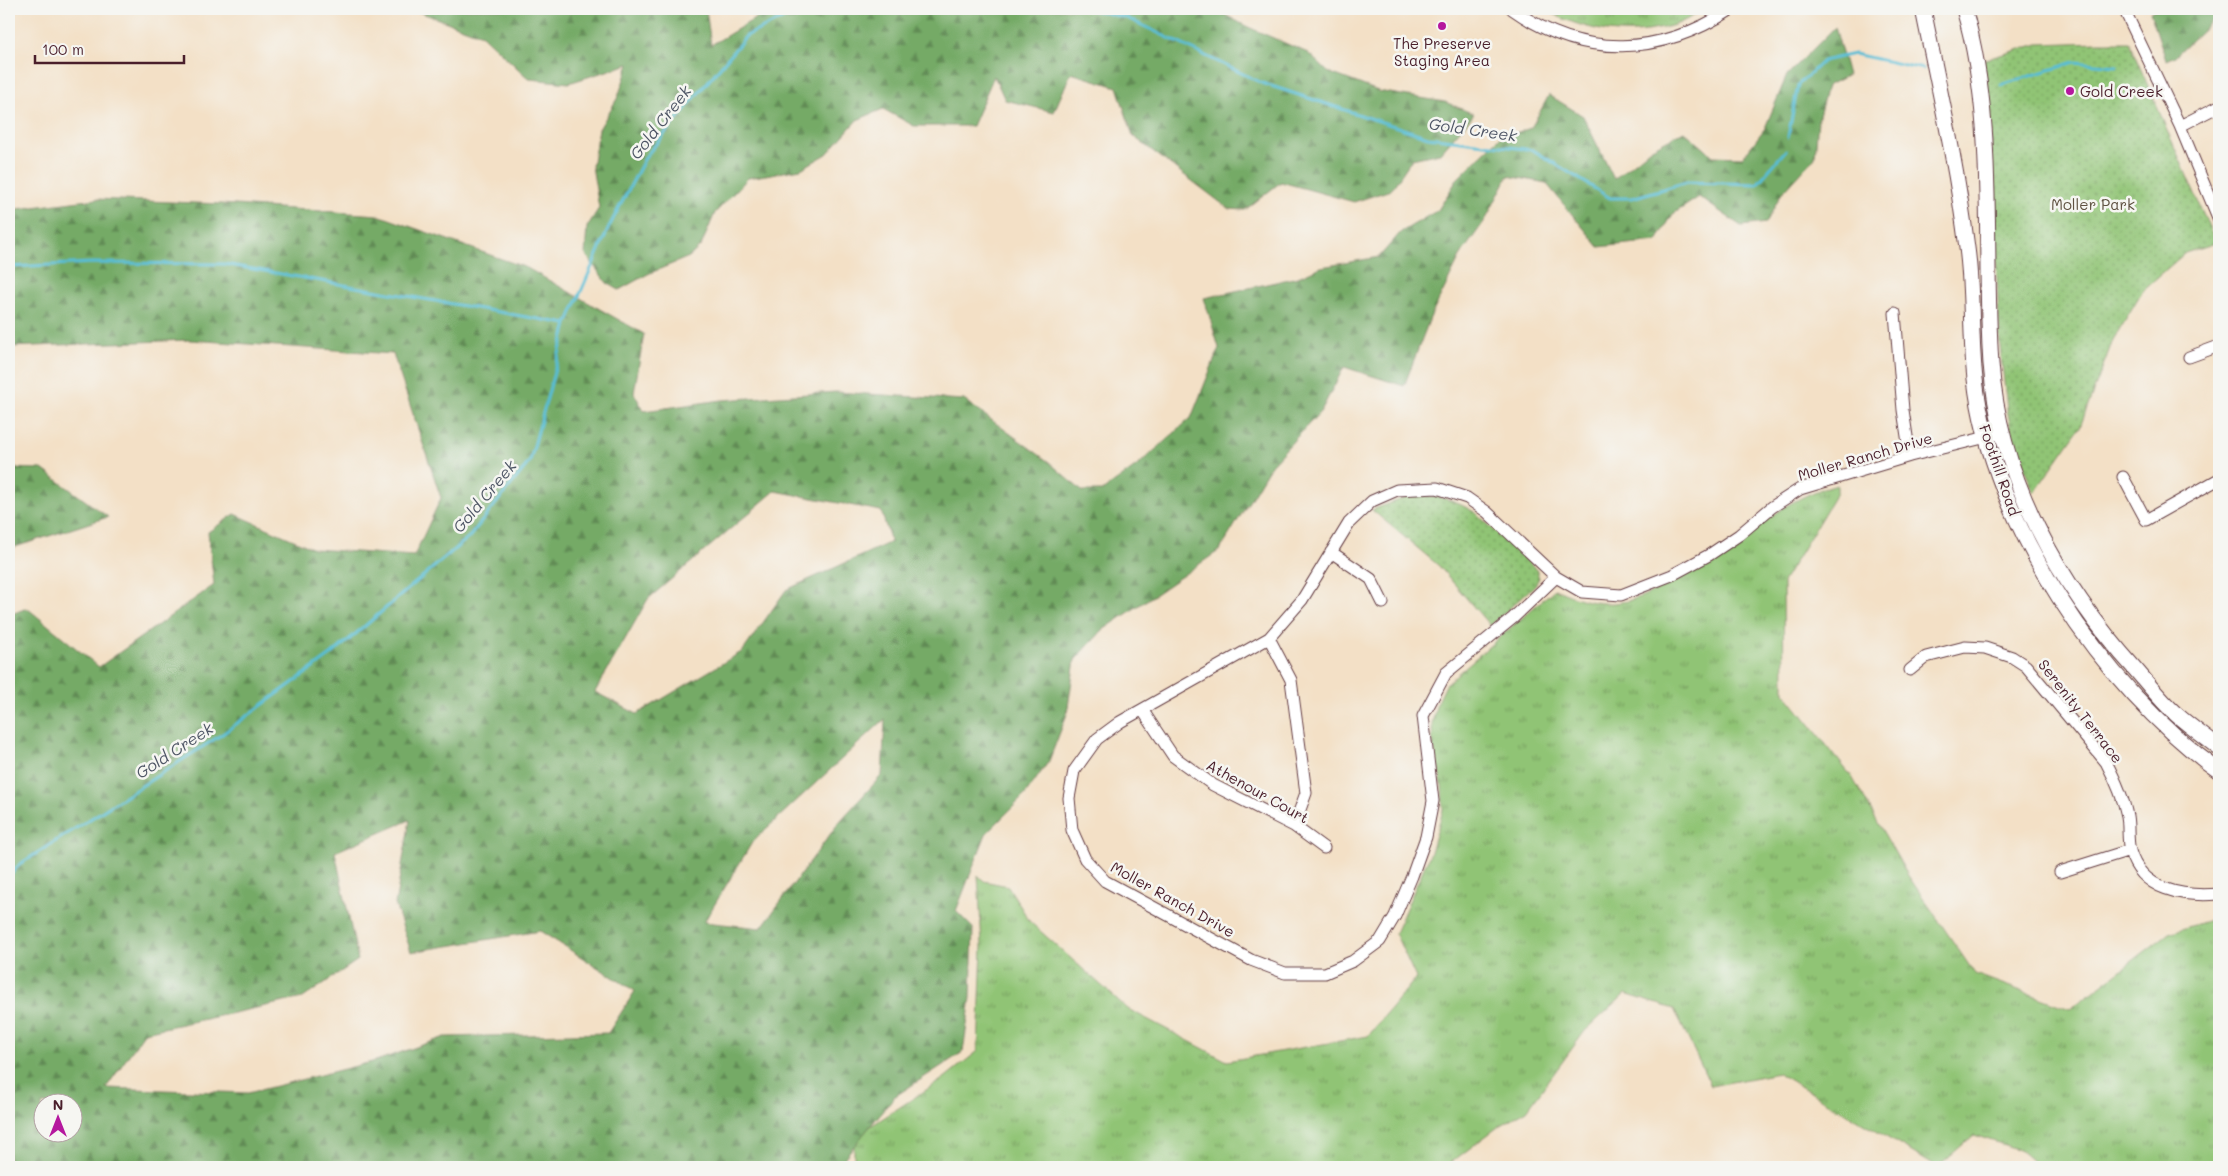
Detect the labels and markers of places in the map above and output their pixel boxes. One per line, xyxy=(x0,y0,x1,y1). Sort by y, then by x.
marker: The Preserve Staging Area xyxy=(1436,20,1448,32)
place label: The Preserve Staging Area xyxy=(1393,33,1491,70)
place label: Gold Creek xyxy=(2080,81,2163,101)
marker: Gold Creek xyxy=(2064,85,2076,97)

